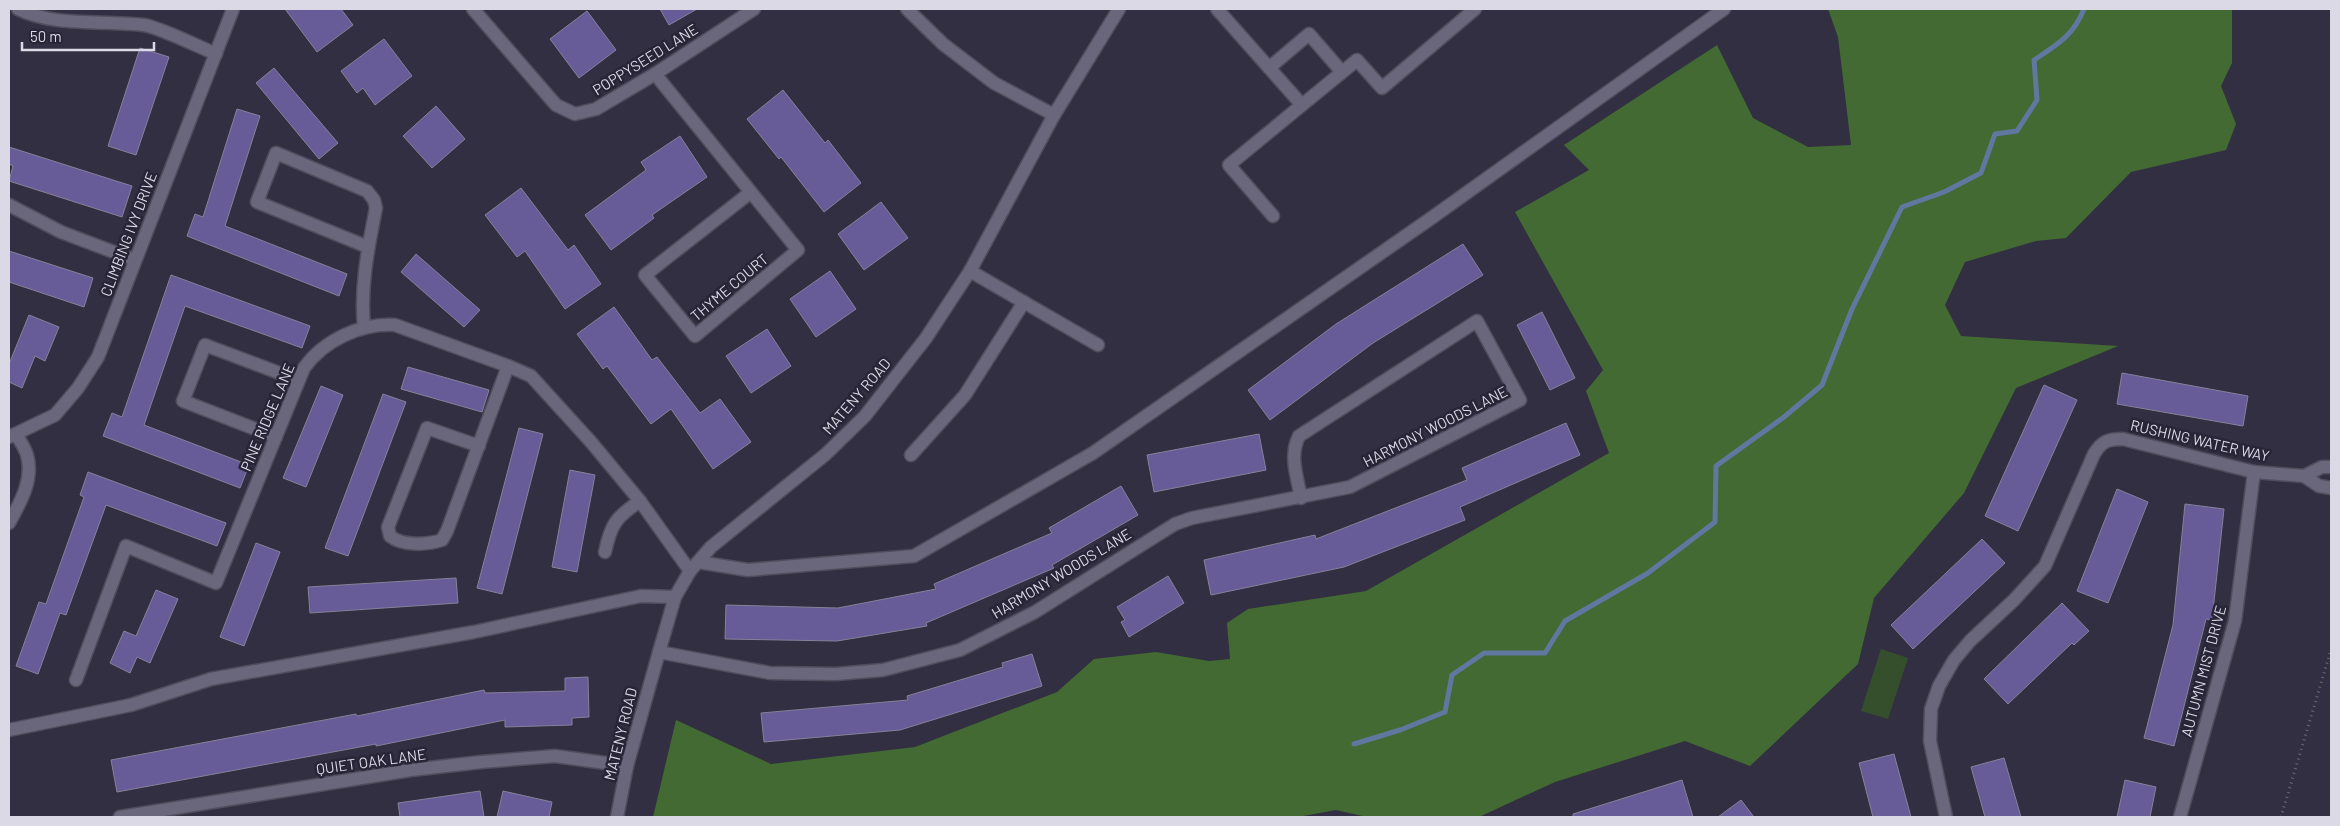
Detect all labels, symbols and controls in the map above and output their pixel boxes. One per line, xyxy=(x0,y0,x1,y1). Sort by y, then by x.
street label: POPPYSEED LANE xyxy=(589,19,701,99)
scale bar xyxy=(22,20,155,52)
text: 50 m xyxy=(30,27,62,45)
street label: CLIMBING IVY DRIVE xyxy=(96,169,160,299)
street label: THYME COURT xyxy=(687,249,771,325)
street label: MATENY ROAD xyxy=(818,354,894,438)
street label: PINE RIDGE LANE xyxy=(236,360,298,474)
street label: HARMONY WOODS LANE xyxy=(1360,382,1510,470)
street label: RUSHING WATER WAY xyxy=(2129,415,2271,465)
street label: HARMONY WOODS LANE xyxy=(988,524,1134,622)
street label: AUTUMN MIST DRIVE xyxy=(2177,603,2229,739)
street label: MATENY ROAD xyxy=(600,686,640,782)
street label: QUIET OAK LANE xyxy=(315,744,427,778)

